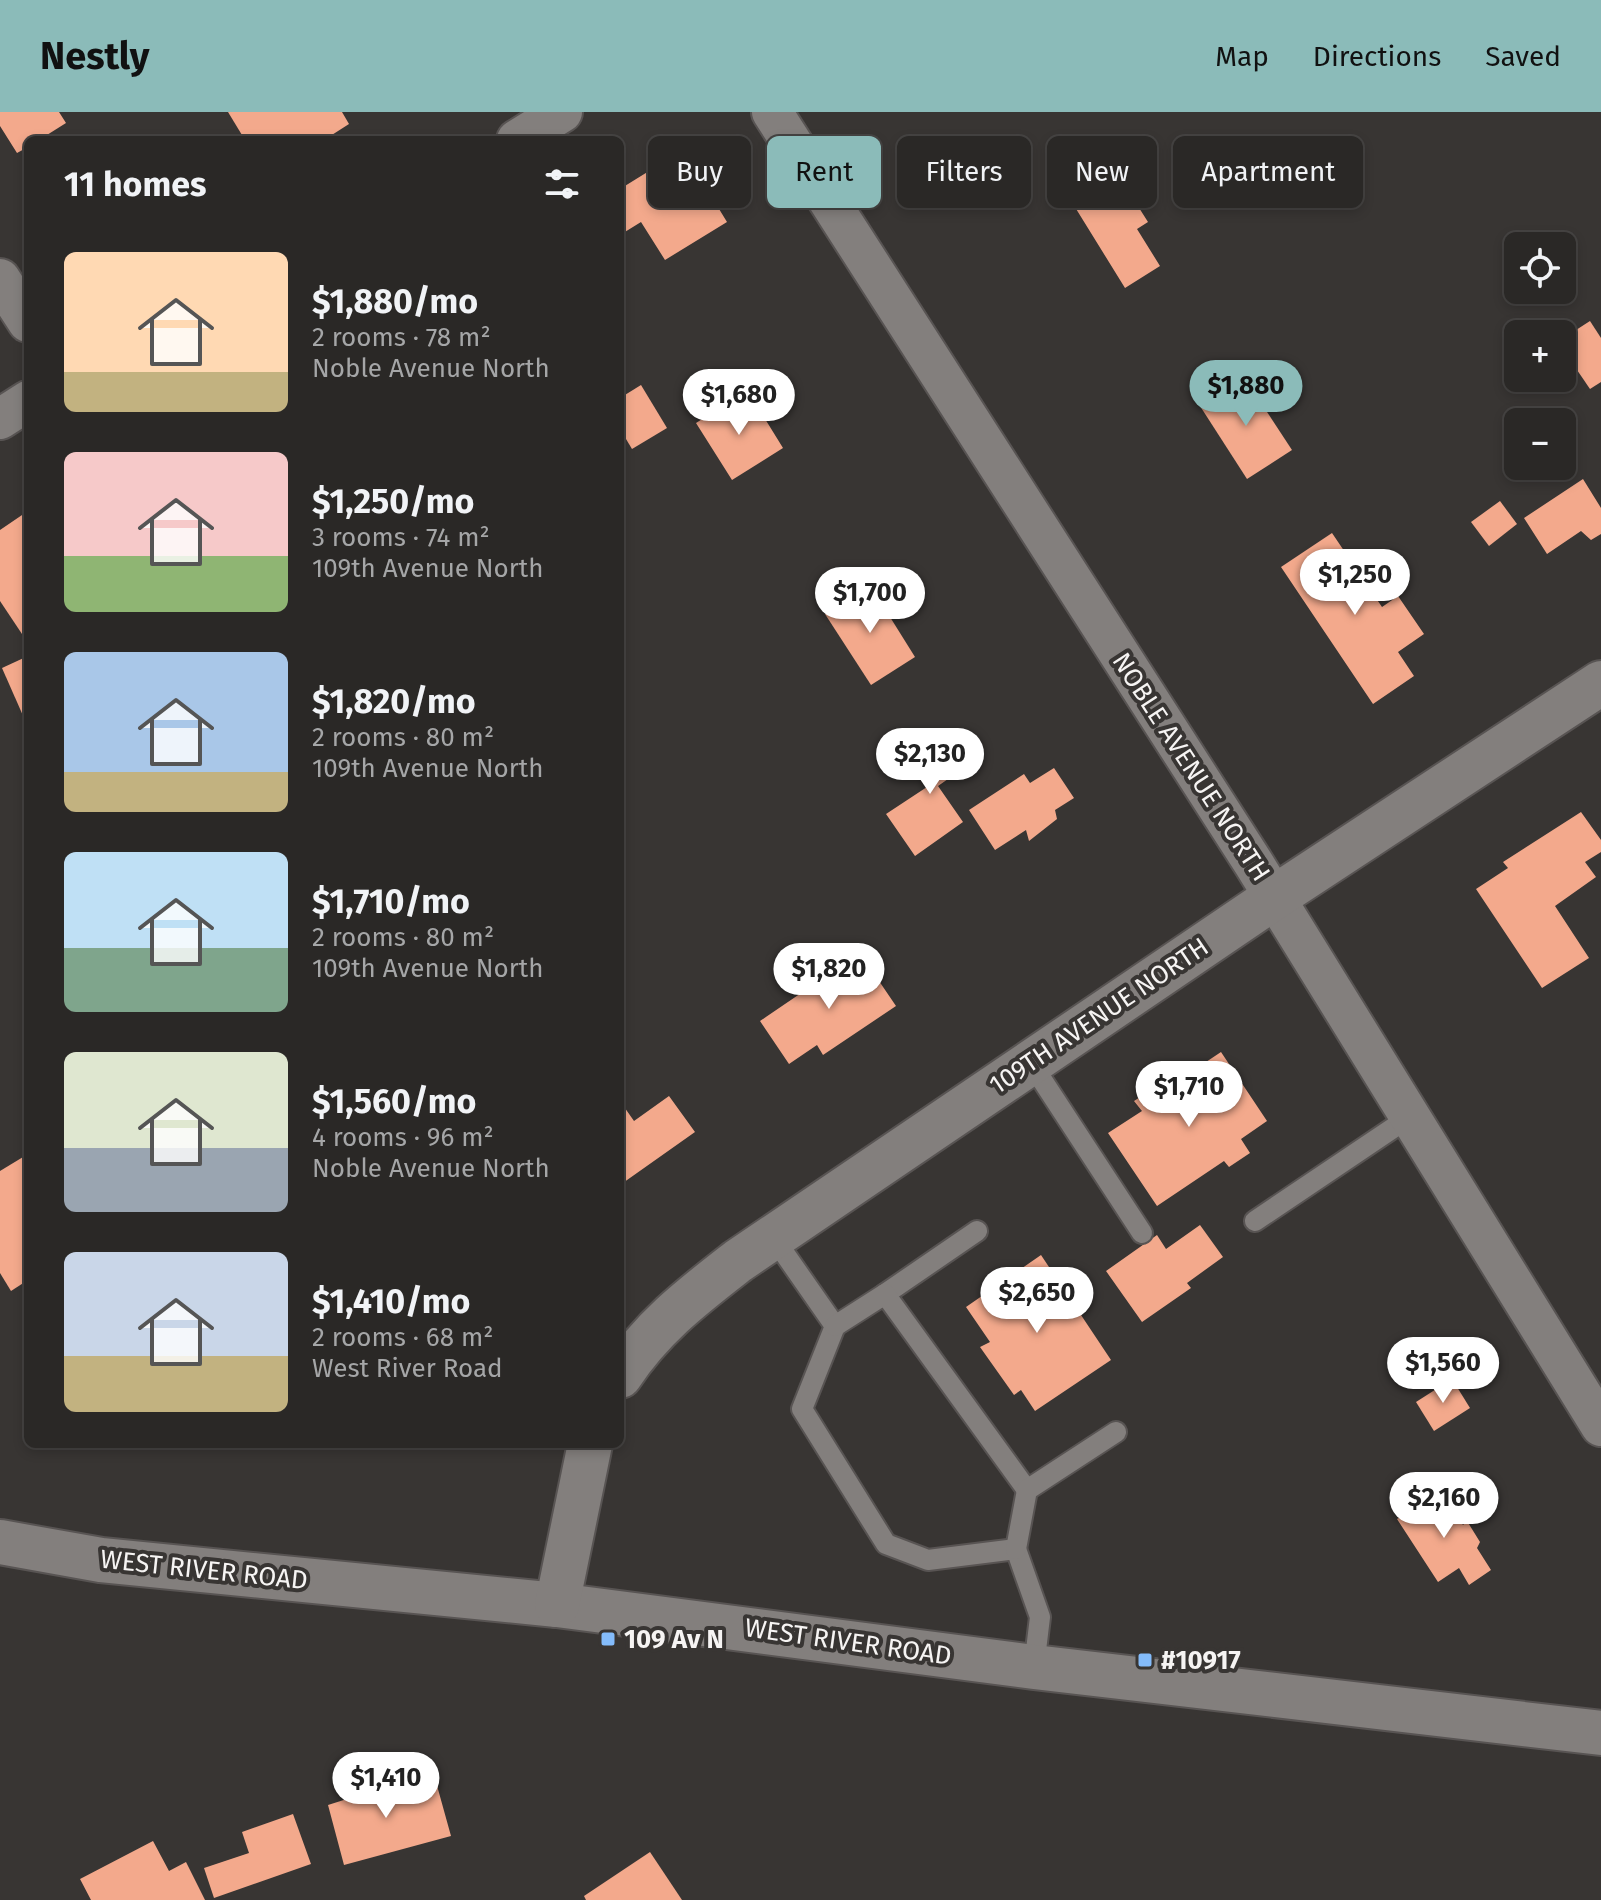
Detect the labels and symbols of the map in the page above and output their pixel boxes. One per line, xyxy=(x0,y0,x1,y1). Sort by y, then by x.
pin: $1,880 xyxy=(1181,360,1311,428)
pin: $1,680 xyxy=(674,369,804,437)
pin: $1,250 xyxy=(1290,549,1420,617)
pin: $1,700 xyxy=(805,567,935,635)
street label: NOBLE AVENUE NORTH xyxy=(1106,647,1276,887)
pin: $2,130 xyxy=(865,728,995,796)
street label: 109TH AVENUE NORTH xyxy=(984,931,1214,1101)
pin: $1,820 xyxy=(764,943,894,1011)
pin: $1,710 xyxy=(1124,1061,1254,1129)
pin: $2,650 xyxy=(972,1267,1102,1335)
pin: $1,560 xyxy=(1378,1337,1508,1405)
pin: $2,160 xyxy=(1379,1472,1509,1540)
street label: WEST RIVER ROAD xyxy=(99,1544,309,1596)
street label: WEST RIVER ROAD xyxy=(743,1612,953,1672)
place label: 109 Av N xyxy=(624,1624,724,1655)
marker: 109 Av N xyxy=(599,1630,617,1648)
place label: #10917 xyxy=(1161,1645,1241,1676)
marker: #10917 xyxy=(1136,1651,1154,1669)
pin: $1,410 xyxy=(321,1752,451,1820)

